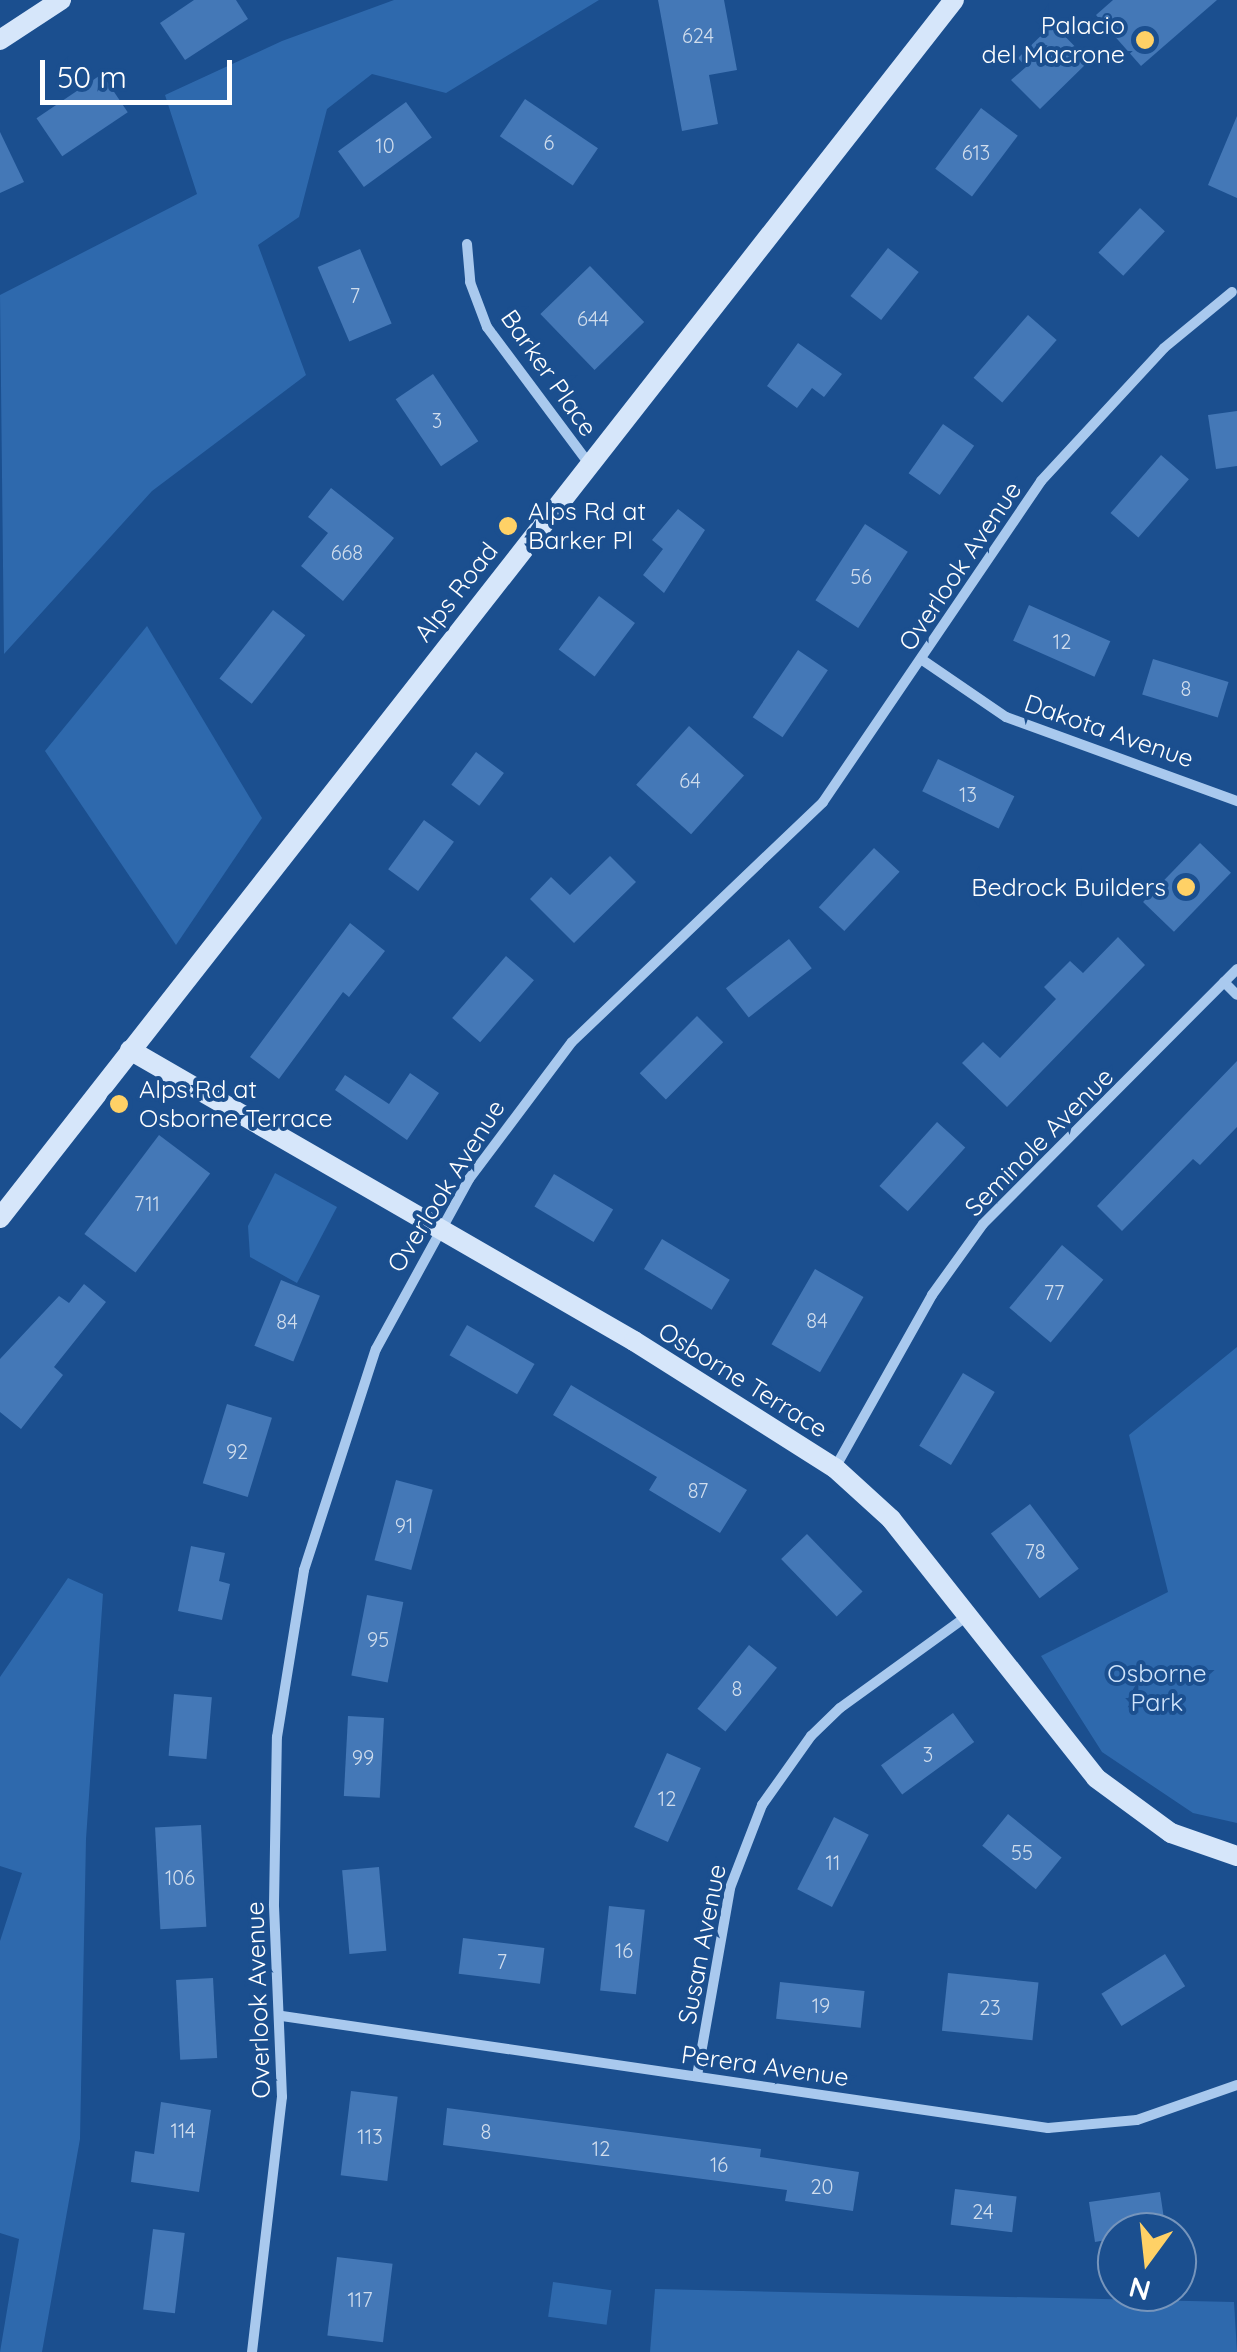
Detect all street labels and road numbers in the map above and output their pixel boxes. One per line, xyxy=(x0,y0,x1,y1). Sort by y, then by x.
street label: Barker Place xyxy=(494,304,604,442)
street label: Overlook Avenue xyxy=(892,476,1028,656)
street label: Alps Road xyxy=(408,536,504,648)
street label: Dakota Avenue xyxy=(1020,688,1198,774)
street label: Seminole Avenue xyxy=(958,1061,1120,1223)
street label: Overlook Avenue xyxy=(381,1094,511,1278)
street label: Osborne Terrace xyxy=(653,1316,833,1444)
street label: Susan Avenue xyxy=(672,1862,732,2026)
street label: Overlook Avenue xyxy=(240,1901,276,2099)
street label: Perera Avenue xyxy=(679,2039,851,2093)

